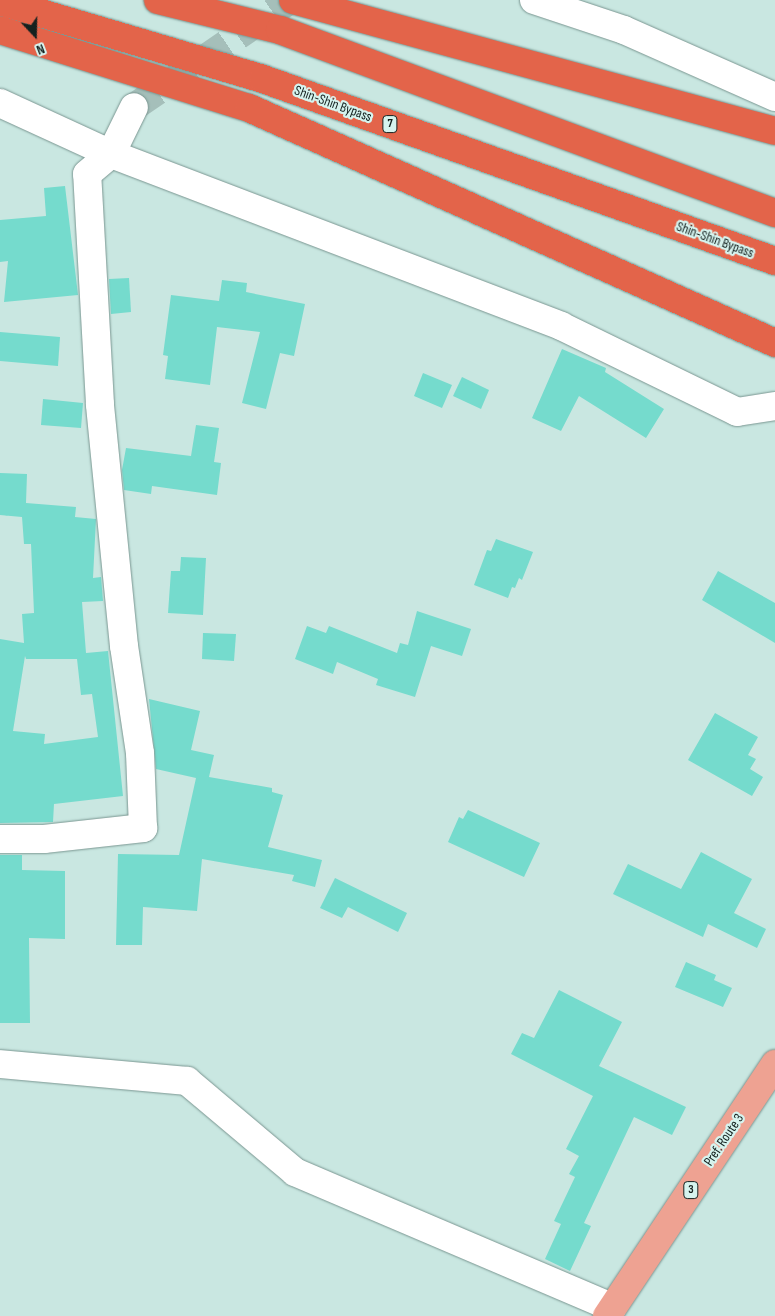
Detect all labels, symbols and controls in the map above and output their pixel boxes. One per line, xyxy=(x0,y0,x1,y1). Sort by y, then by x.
north arrow xyxy=(10,10,60,60)
text: N xyxy=(34,40,47,59)
street label: Shin-Shin Bypass xyxy=(292,82,374,126)
road number: 7 xyxy=(381,115,399,134)
street label: Shin-Shin Bypass xyxy=(674,218,756,262)
street label: Pref. Route 3 xyxy=(700,1111,748,1169)
road number: 3 xyxy=(682,1180,700,1200)

